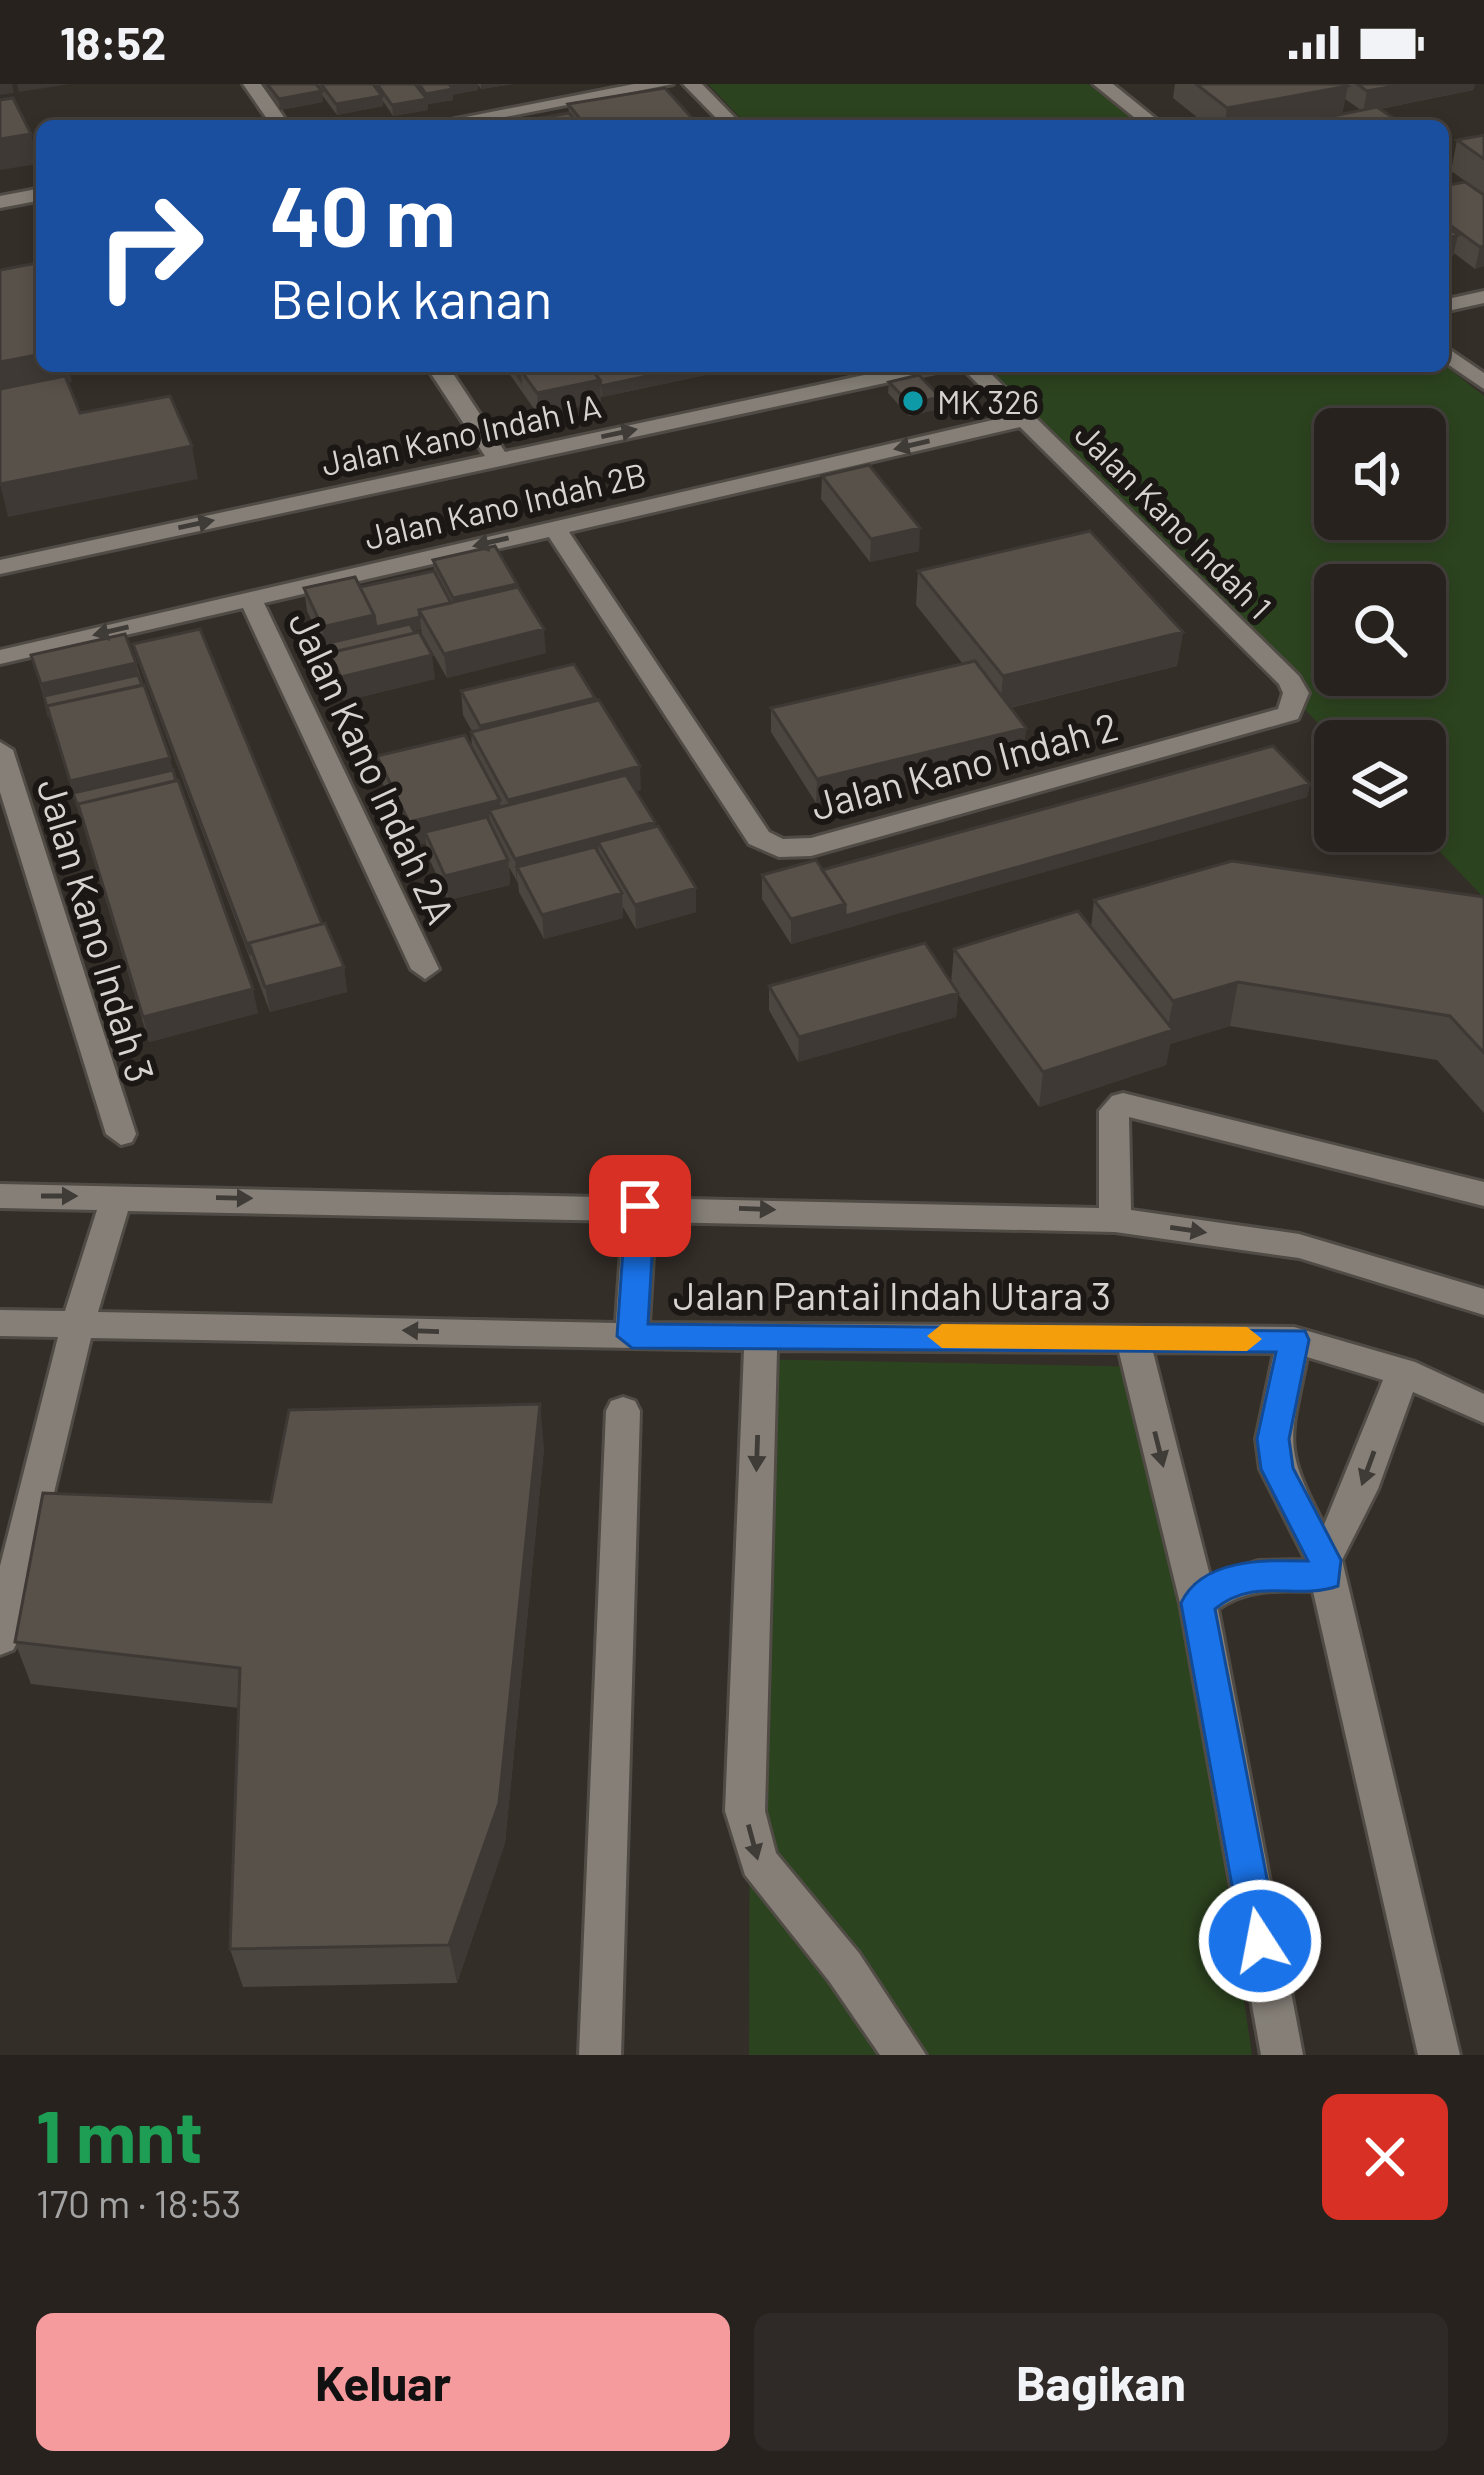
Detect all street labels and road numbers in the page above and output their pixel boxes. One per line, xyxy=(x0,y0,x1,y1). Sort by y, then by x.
street label: Jalan Kano Indah I A xyxy=(318,385,604,483)
street label: Jalan Kano Indah 1 xyxy=(1068,414,1280,626)
street label: Jalan Kano Indah 2B xyxy=(360,453,650,557)
street label: Jalan Kano Indah 2A xyxy=(280,603,466,931)
street label: Jalan Kano Indah 2 xyxy=(806,701,1122,829)
street label: Jalan Kano Indah 3 xyxy=(29,773,165,1087)
street label: Jalan Pantai Indah Utara 3 xyxy=(673,1271,1111,1318)

